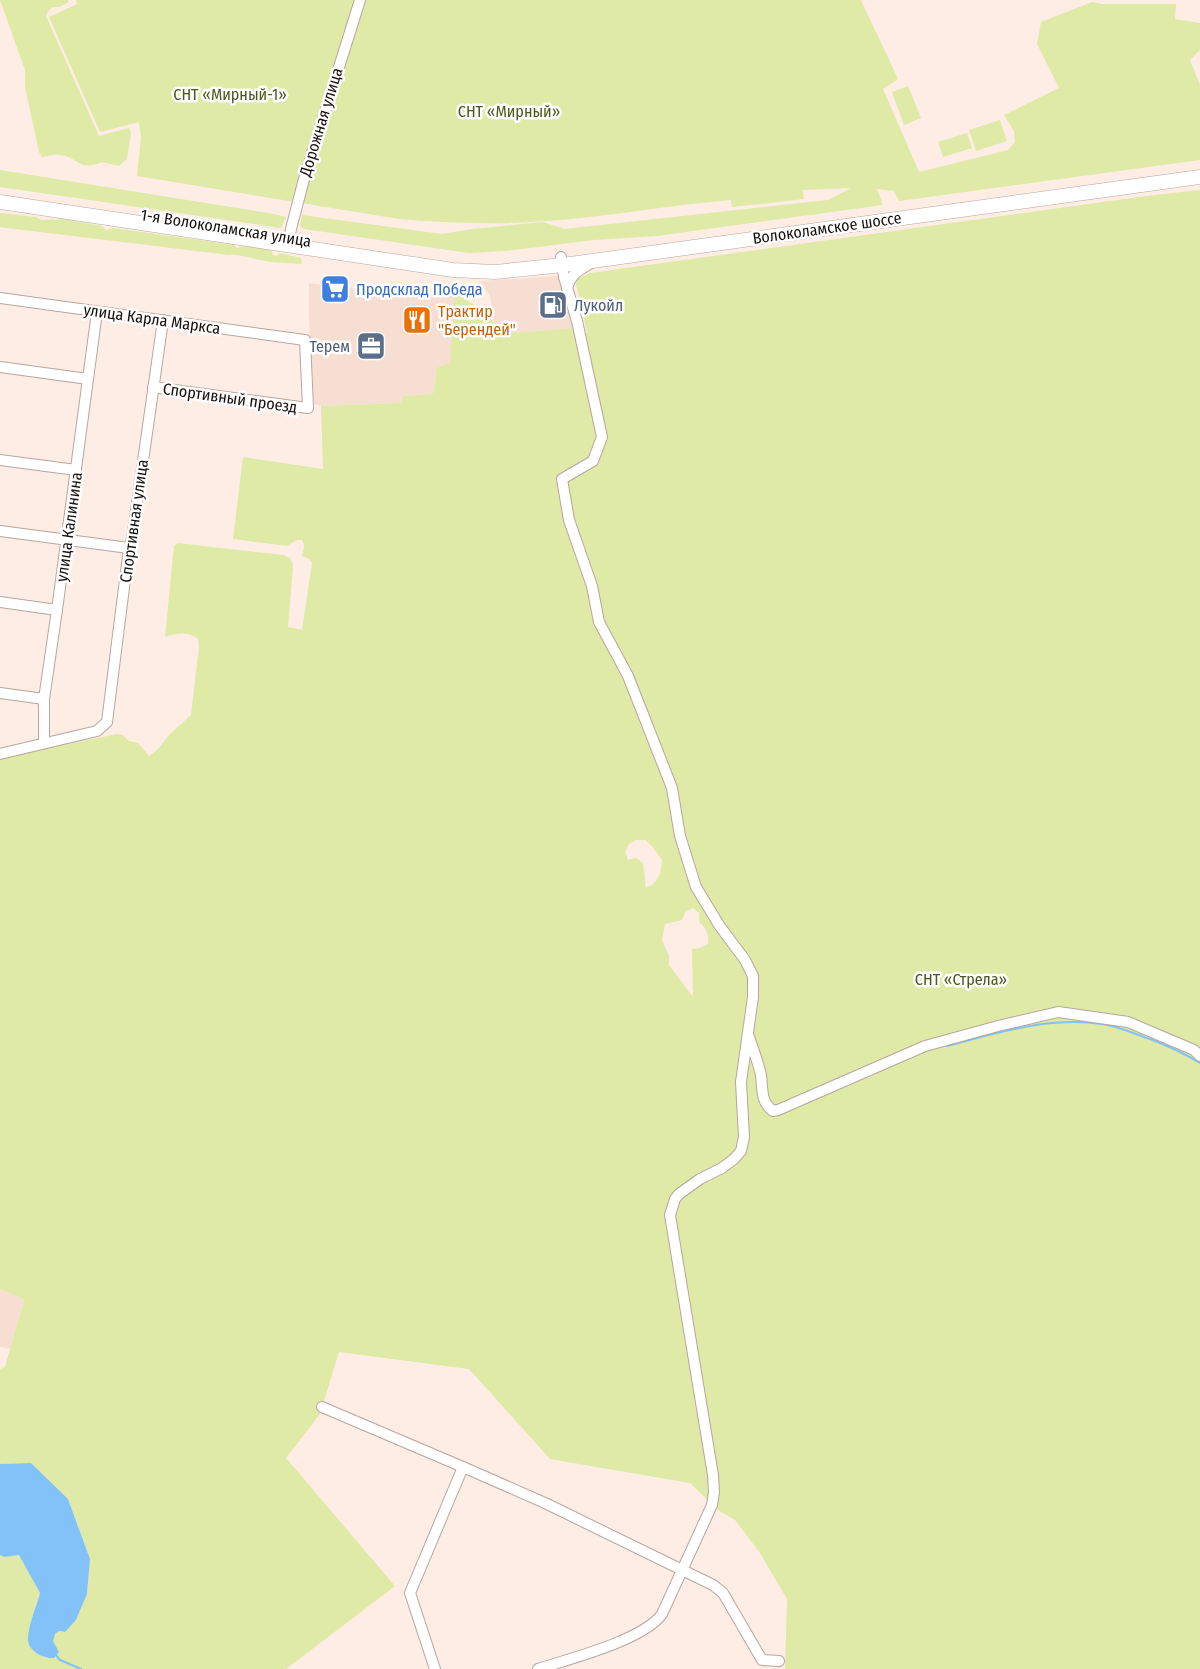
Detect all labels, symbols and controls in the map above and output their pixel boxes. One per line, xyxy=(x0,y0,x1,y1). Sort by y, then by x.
street label: Дорожная улица xyxy=(295,65,347,180)
park label: СНТ «Мирный-1» xyxy=(173,85,287,104)
park label: СНТ «Мирный» xyxy=(458,102,560,121)
street label: 1-я Волоколамская улица xyxy=(139,205,313,251)
street label: Волоколамское шоссе xyxy=(751,208,903,248)
supermarket icon: Продсклад Победа xyxy=(319,273,351,305)
place label: Продсклад Победа xyxy=(356,280,483,299)
fuel station icon: Лукойл xyxy=(537,289,569,321)
place label: Лукойл xyxy=(574,296,623,315)
street label: улица Карла Маркса xyxy=(82,300,222,338)
place label: Трактир "Берендей" xyxy=(438,302,516,339)
restaurant icon: Трактир "Берендей" xyxy=(401,304,433,336)
office icon: Терем xyxy=(355,330,387,362)
place label: Терем xyxy=(309,337,350,356)
street label: Спортивный проезд xyxy=(162,379,298,417)
street label: Спортивная улица xyxy=(116,458,152,584)
street label: улица Калинина xyxy=(52,471,86,583)
park label: СНТ «Стрела» xyxy=(915,970,1007,989)

